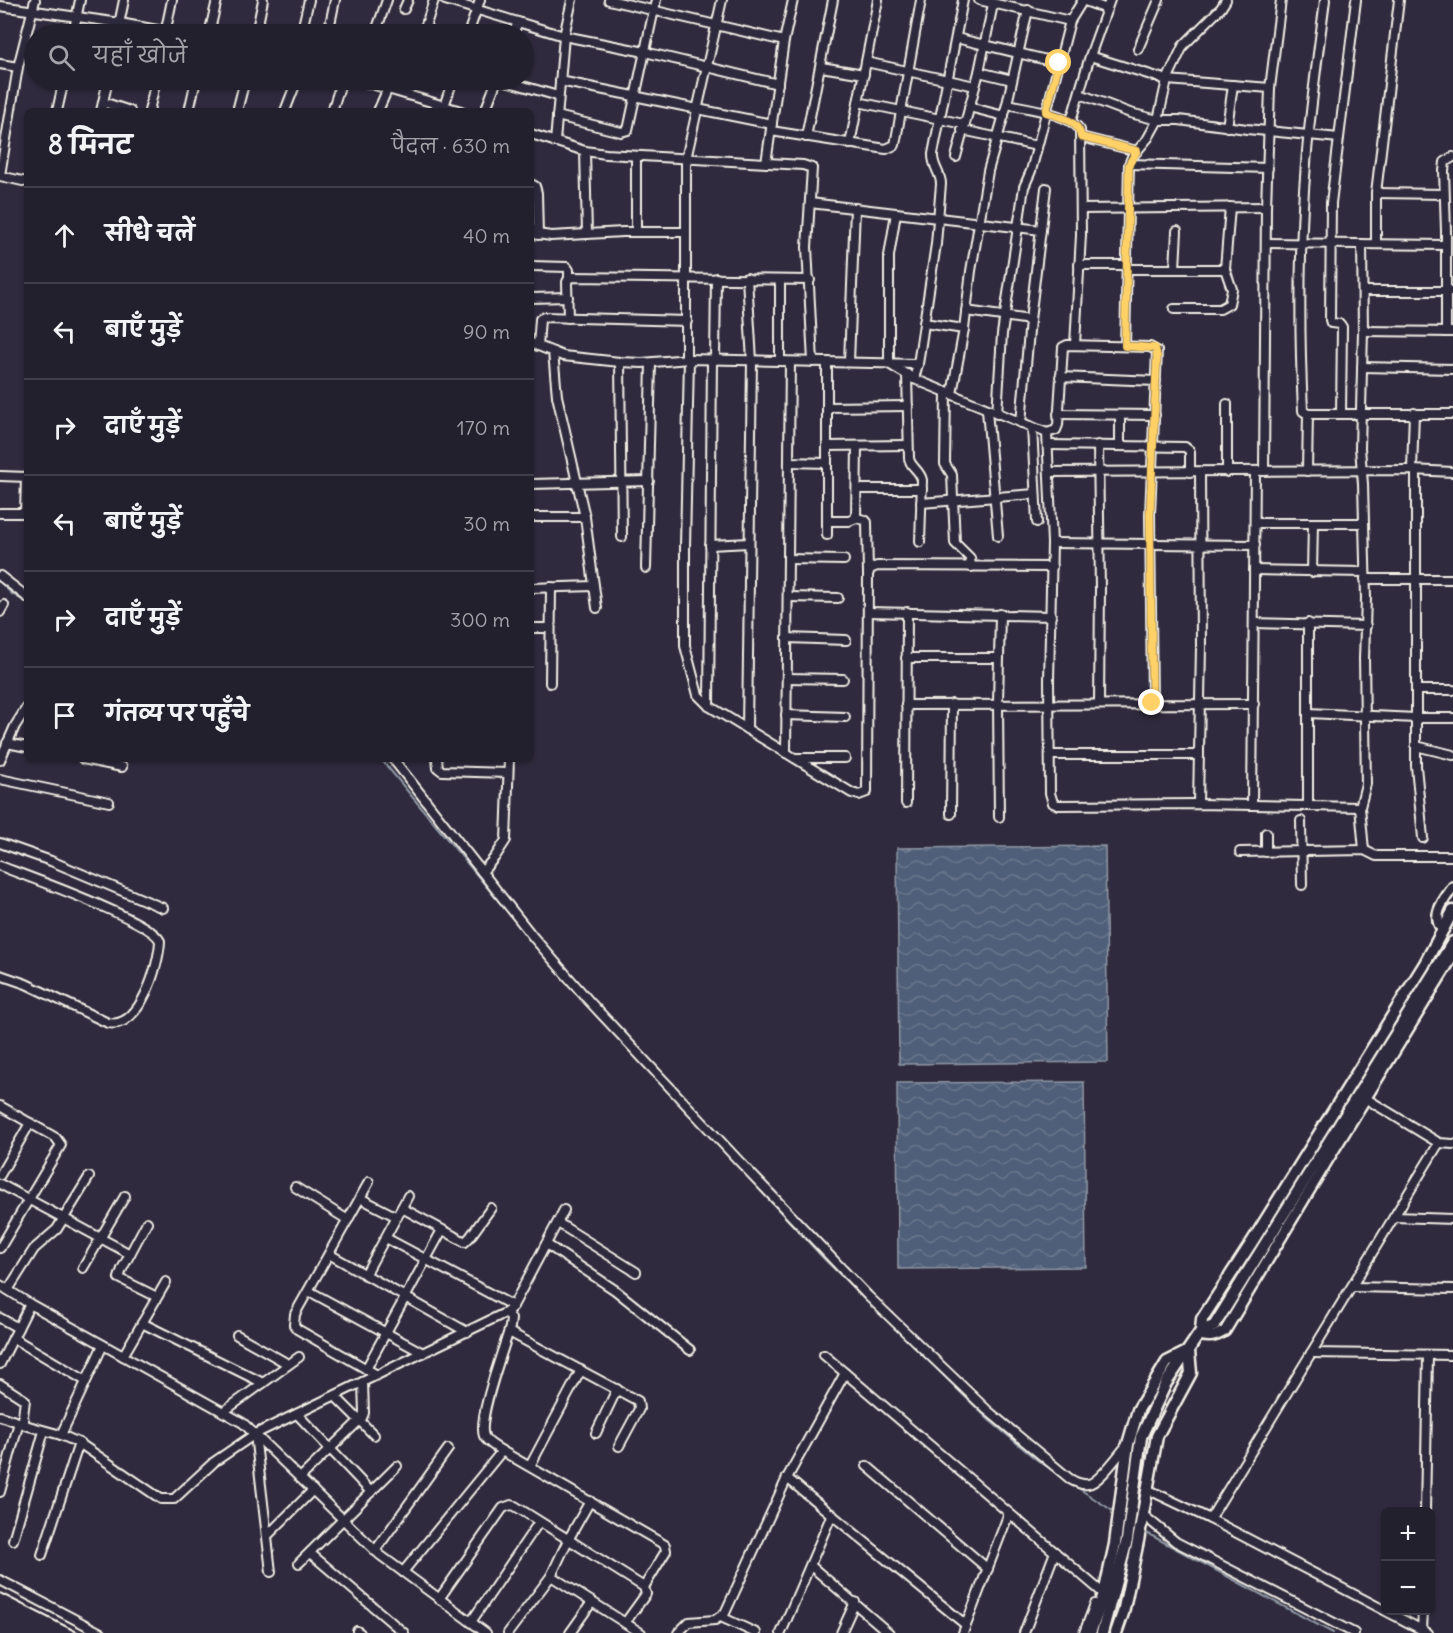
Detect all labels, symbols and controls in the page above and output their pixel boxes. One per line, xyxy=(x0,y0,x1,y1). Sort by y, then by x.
search box xyxy=(24,24,534,90)
icon: search xyxy=(45,41,78,74)
text: यहाँ खोजें xyxy=(93,41,187,69)
route start xyxy=(1045,49,1071,75)
text: 8 मिनट xyxy=(48,128,132,161)
text: पैदल · 630 m xyxy=(391,133,510,158)
icon: ahead xyxy=(48,219,81,252)
text: सीधे चलें xyxy=(105,219,195,247)
text: 40 m xyxy=(463,223,510,248)
icon: left xyxy=(48,315,81,348)
text: बाएँ मुड़ें xyxy=(105,315,182,343)
text: 90 m xyxy=(463,319,510,344)
icon: right xyxy=(48,411,81,444)
text: दाएँ मुड़ें xyxy=(105,411,181,439)
text: 170 m xyxy=(457,415,510,440)
icon: left xyxy=(48,507,81,540)
text: बाएँ मुड़ें xyxy=(105,507,182,535)
text: 30 m xyxy=(463,511,510,536)
icon: right xyxy=(48,603,81,636)
text: दाएँ मुड़ें xyxy=(105,603,181,631)
text: 300 m xyxy=(450,607,510,632)
route end xyxy=(1138,689,1164,715)
icon: arrive xyxy=(48,699,81,732)
text: गंतव्य पर पहुँचे xyxy=(105,699,249,727)
map controls xyxy=(1381,1507,1435,1615)
button: + xyxy=(1381,1507,1435,1561)
button: − xyxy=(1381,1561,1435,1615)

